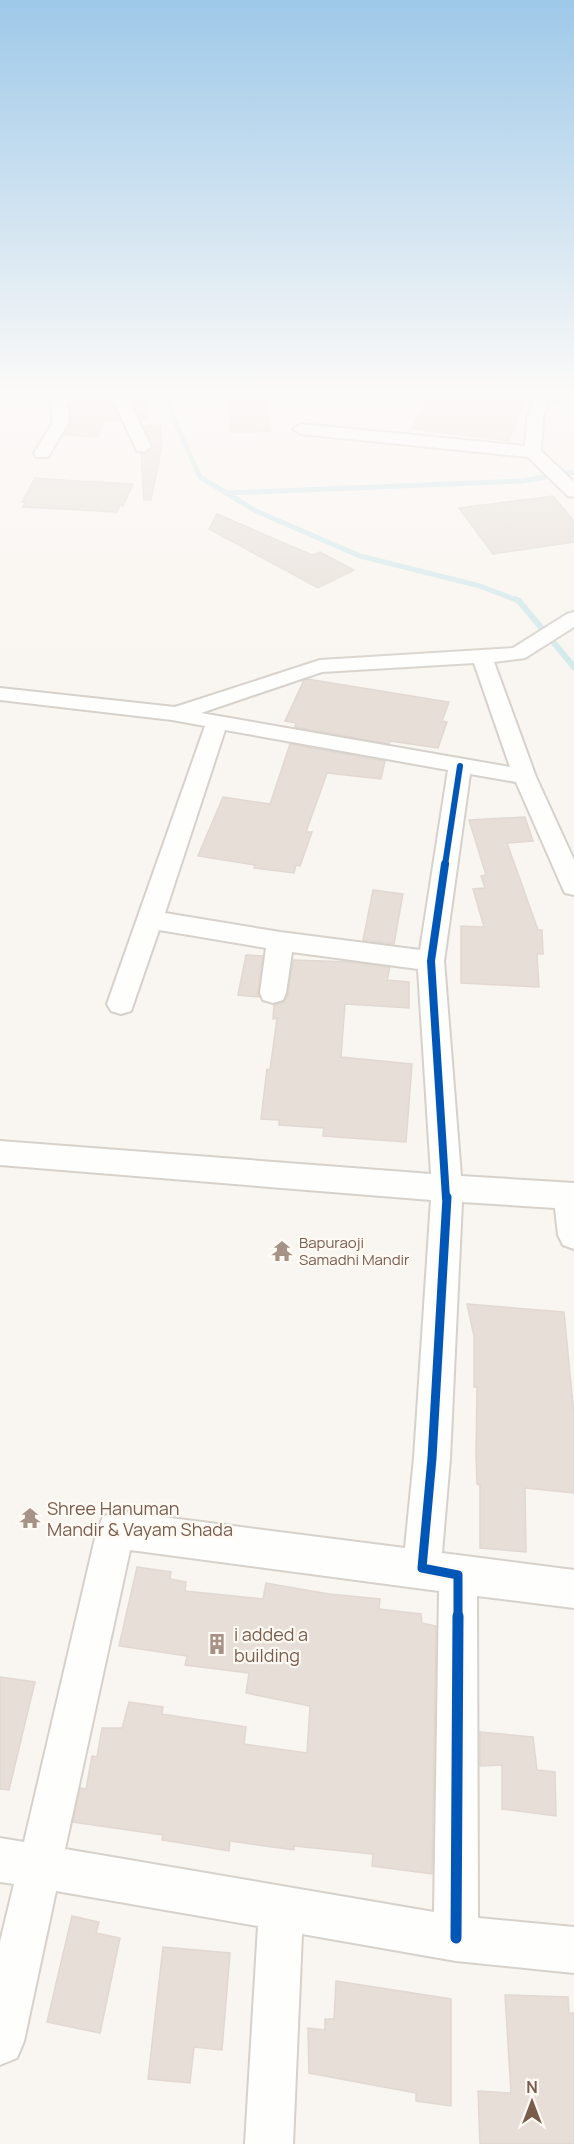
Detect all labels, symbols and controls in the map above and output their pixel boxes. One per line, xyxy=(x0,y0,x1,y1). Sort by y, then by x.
place label: Bapuraoji Samadhi Mandir xyxy=(299,1232,410,1270)
temple icon: Bapuraoji Samadhi Mandir xyxy=(270,1239,294,1263)
place label: Shree Hanuman Mandir & Vayam Shada xyxy=(47,1496,233,1541)
temple icon: Shree Hanuman Mandir & Vayam Shada xyxy=(18,1506,42,1530)
place label: i added a building xyxy=(234,1622,308,1667)
building icon: i added a building xyxy=(205,1632,229,1656)
north arrow xyxy=(502,2072,562,2132)
text: N xyxy=(526,2076,538,2098)

